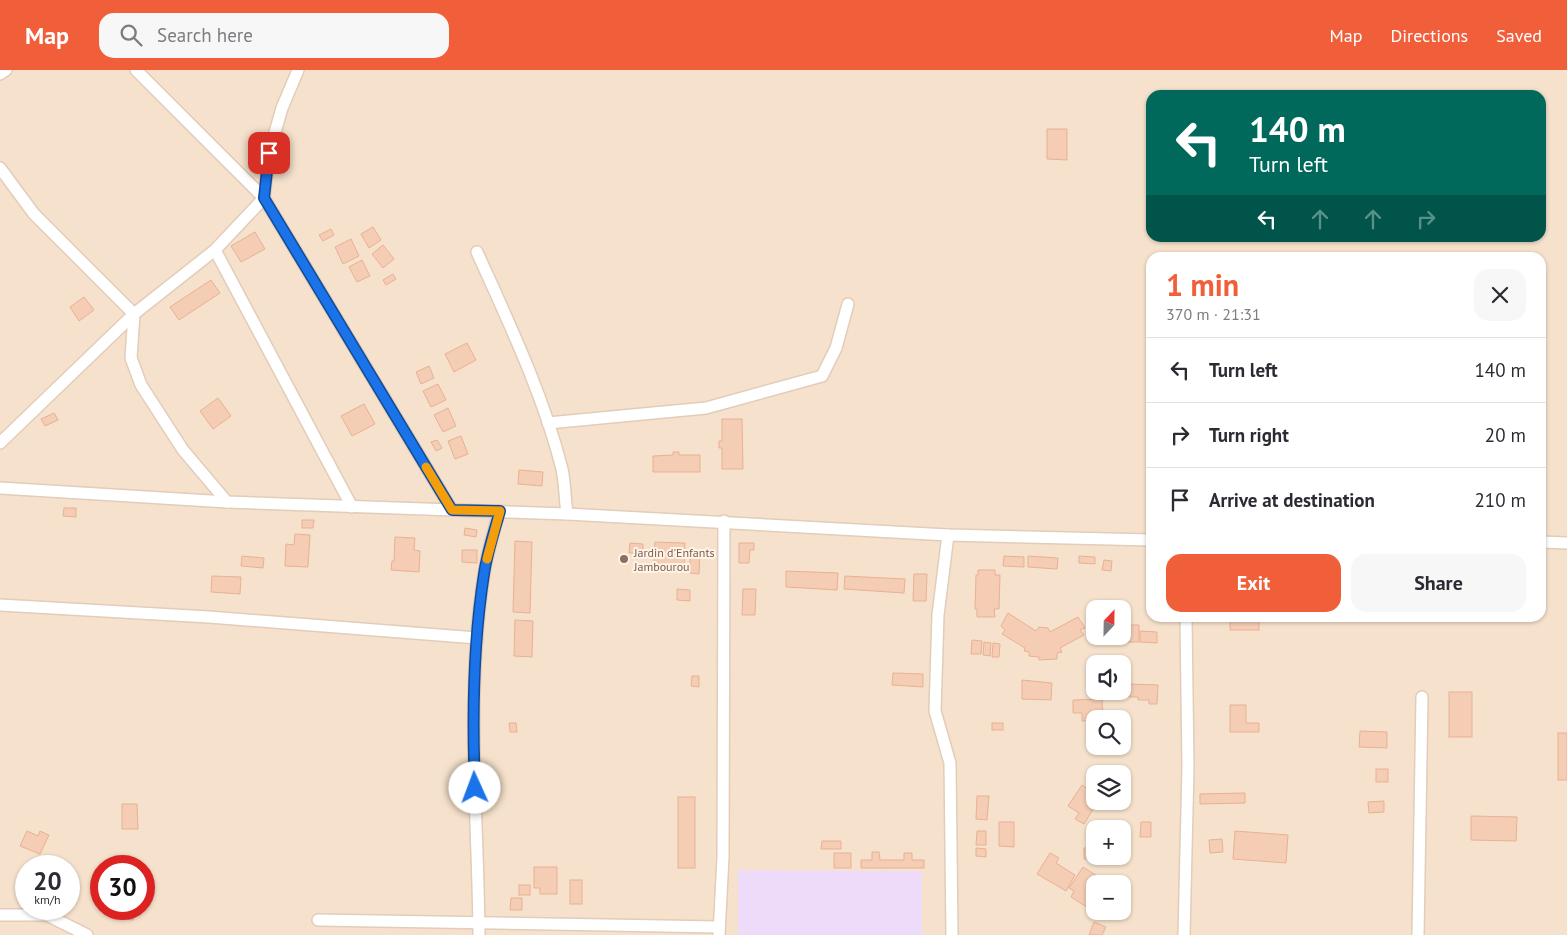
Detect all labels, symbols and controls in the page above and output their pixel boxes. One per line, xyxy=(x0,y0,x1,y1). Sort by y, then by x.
search box xyxy=(99,13,449,58)
text: Map xyxy=(25,20,69,51)
icon: search xyxy=(117,21,145,49)
text: Search here xyxy=(157,23,253,47)
text: Map xyxy=(1330,24,1362,47)
text: Directions xyxy=(1390,24,1468,47)
text: Saved xyxy=(1496,24,1542,47)
text: 140 m xyxy=(1249,106,1346,152)
icon: left xyxy=(1166,110,1231,175)
pin xyxy=(248,132,290,174)
icon: arrive xyxy=(255,139,283,167)
text: Turn left xyxy=(1249,150,1328,178)
icon: left xyxy=(1253,205,1281,233)
icon: ahead xyxy=(1306,205,1334,233)
icon: ahead xyxy=(1359,205,1387,233)
icon: right xyxy=(1412,205,1440,233)
text: 1 min xyxy=(1166,265,1239,304)
button: close xyxy=(1474,269,1526,321)
text: 370 m · 21:31 xyxy=(1166,304,1261,324)
icon: left xyxy=(1166,356,1194,384)
text: Turn left xyxy=(1209,358,1278,382)
text: 140 m xyxy=(1474,358,1526,382)
icon: right xyxy=(1166,421,1194,449)
text: Turn right xyxy=(1209,423,1289,447)
text: 20 m xyxy=(1485,423,1526,447)
icon: arrive xyxy=(1166,486,1194,514)
text: Arrive at destination xyxy=(1209,488,1375,512)
text: 210 m xyxy=(1474,488,1526,512)
place label: Jardin d'Enfants Jambourou xyxy=(633,545,715,574)
marker: Jardin d'Enfants Jambourou xyxy=(618,553,630,565)
button: Exit xyxy=(1166,554,1341,612)
button: Share xyxy=(1351,554,1526,612)
north arrow xyxy=(1086,600,1131,645)
map controls xyxy=(1086,600,1131,920)
button: sound xyxy=(1086,655,1131,700)
button: search xyxy=(1086,710,1131,755)
position arrow xyxy=(448,761,500,813)
button: layers xyxy=(1086,765,1131,810)
button: + xyxy=(1086,820,1131,865)
speed limit sign: 30 xyxy=(90,855,155,920)
text: 20 xyxy=(33,865,62,897)
button: − xyxy=(1086,875,1131,920)
text: km/h xyxy=(34,892,61,907)

